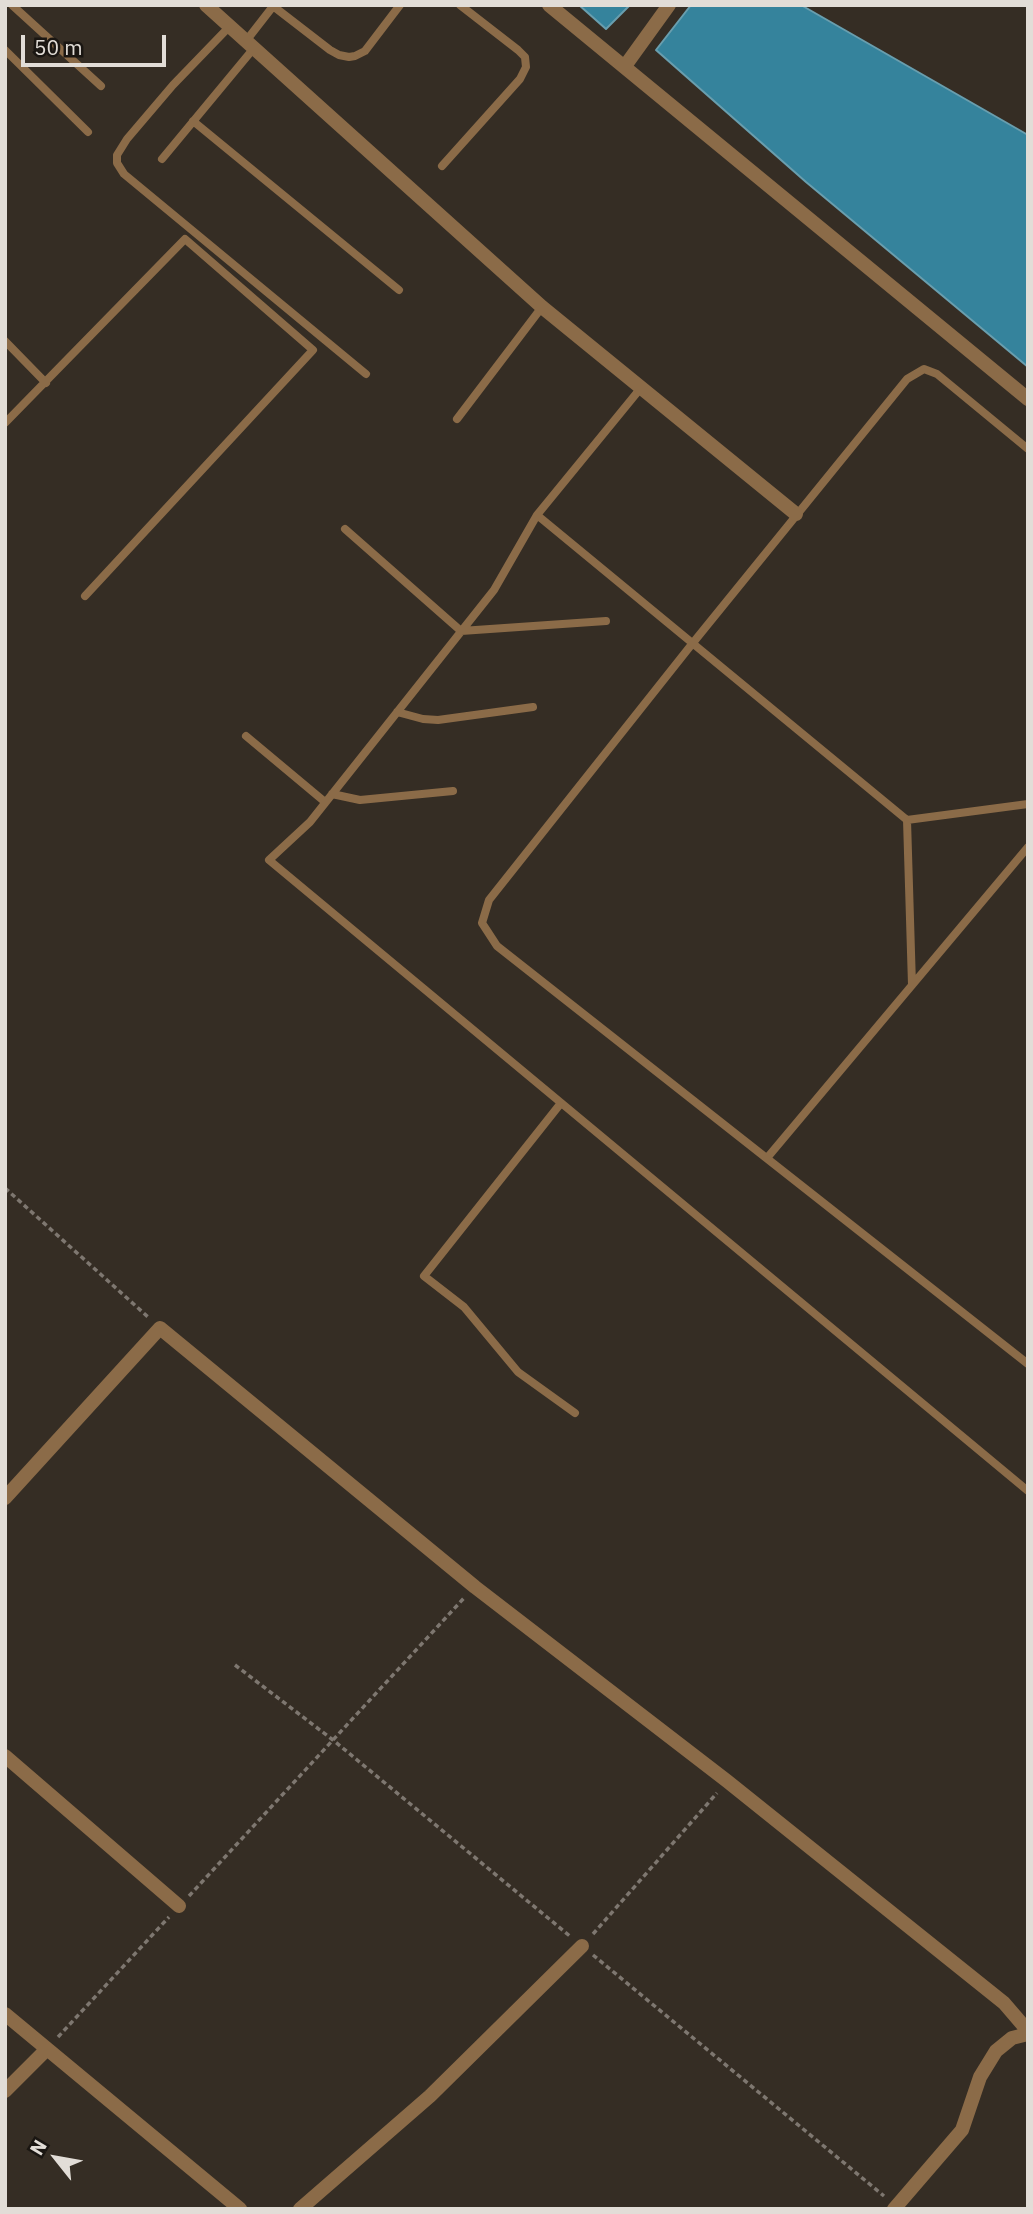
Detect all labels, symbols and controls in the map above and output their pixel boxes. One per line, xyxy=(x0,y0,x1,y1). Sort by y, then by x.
scale bar xyxy=(24,21,170,65)
text: 50 m xyxy=(34,33,83,61)
north arrow xyxy=(21,2123,91,2193)
text: N xyxy=(24,2135,52,2159)

